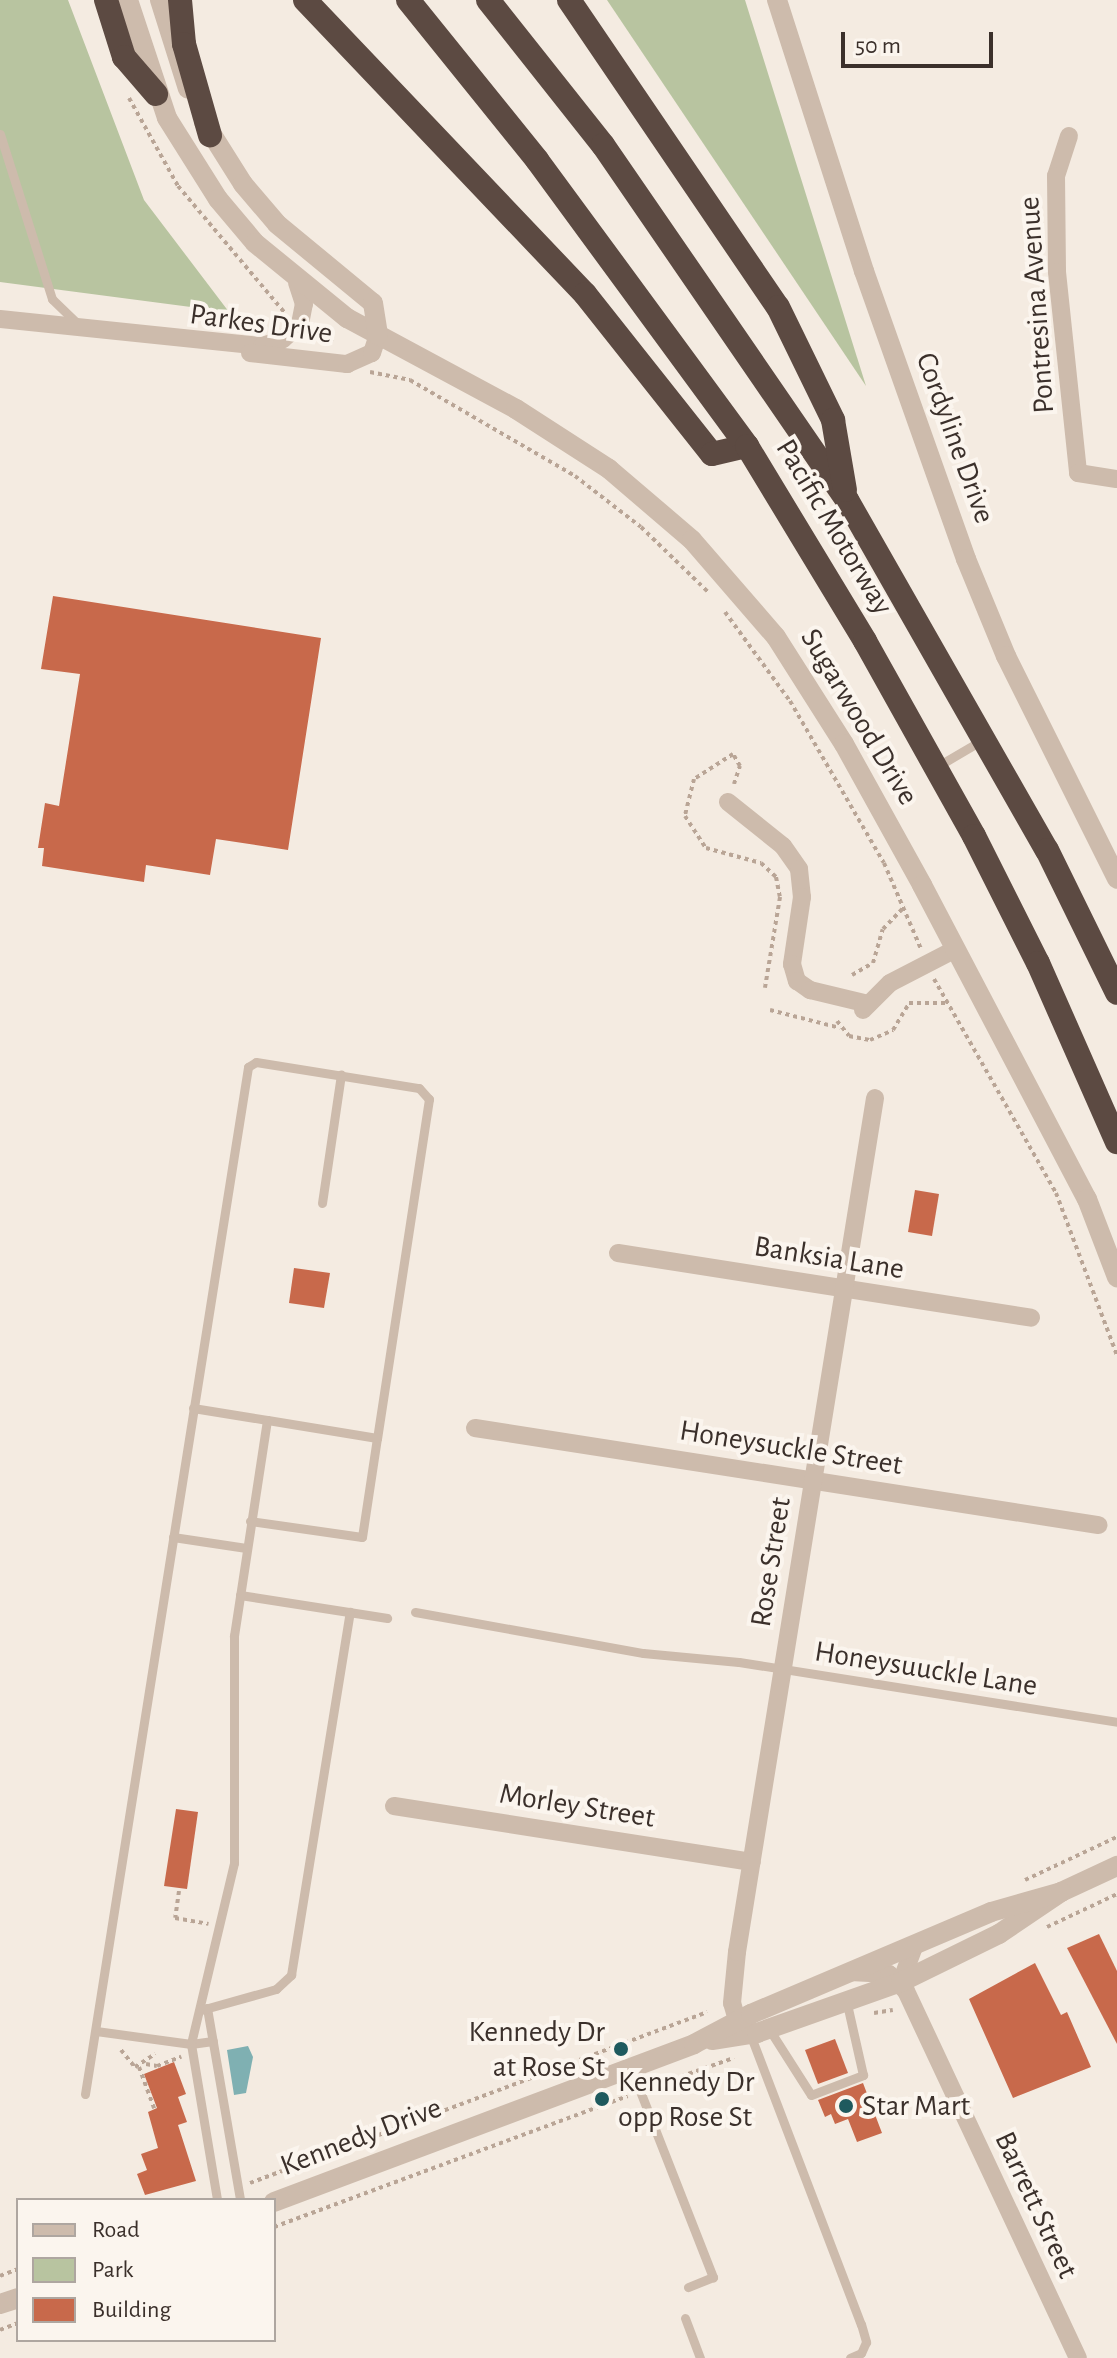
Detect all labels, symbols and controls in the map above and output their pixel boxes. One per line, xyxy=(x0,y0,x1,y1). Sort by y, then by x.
scale bar xyxy=(845,16,997,66)
text: 50 m xyxy=(855,34,901,58)
street label: Pontresina Avenue xyxy=(1011,195,1063,415)
street label: Parkes Drive xyxy=(187,296,335,352)
street label: Cordyline Drive xyxy=(908,348,1002,528)
street label: Pacific Motorway xyxy=(768,433,900,621)
street label: Sugarwood Drive xyxy=(792,622,926,812)
street label: Banksia Lane xyxy=(751,1228,907,1288)
street label: Honeysuckle Street xyxy=(677,1413,905,1483)
street label: Rose Street xyxy=(743,1495,799,1629)
street label: Honeysuuckle Lane xyxy=(812,1634,1040,1704)
street label: Morley Street xyxy=(497,1776,657,1836)
place label: Kennedy Dr at Rose St xyxy=(469,2014,605,2084)
marker: Kennedy Dr at Rose St xyxy=(612,2040,630,2058)
place label: Kennedy Dr opp Rose St xyxy=(618,2064,754,2134)
place label: Star Mart xyxy=(862,2088,970,2124)
street label: Kennedy Drive xyxy=(275,2090,447,2184)
marker: Kennedy Dr opp Rose St xyxy=(593,2090,611,2108)
marker: Star Mart xyxy=(837,2097,855,2115)
street label: Barrett Street xyxy=(986,2126,1086,2284)
legend xyxy=(16,2198,276,2342)
text: Road xyxy=(92,2218,140,2242)
text: Park xyxy=(92,2258,133,2282)
text: Building xyxy=(92,2298,171,2322)

